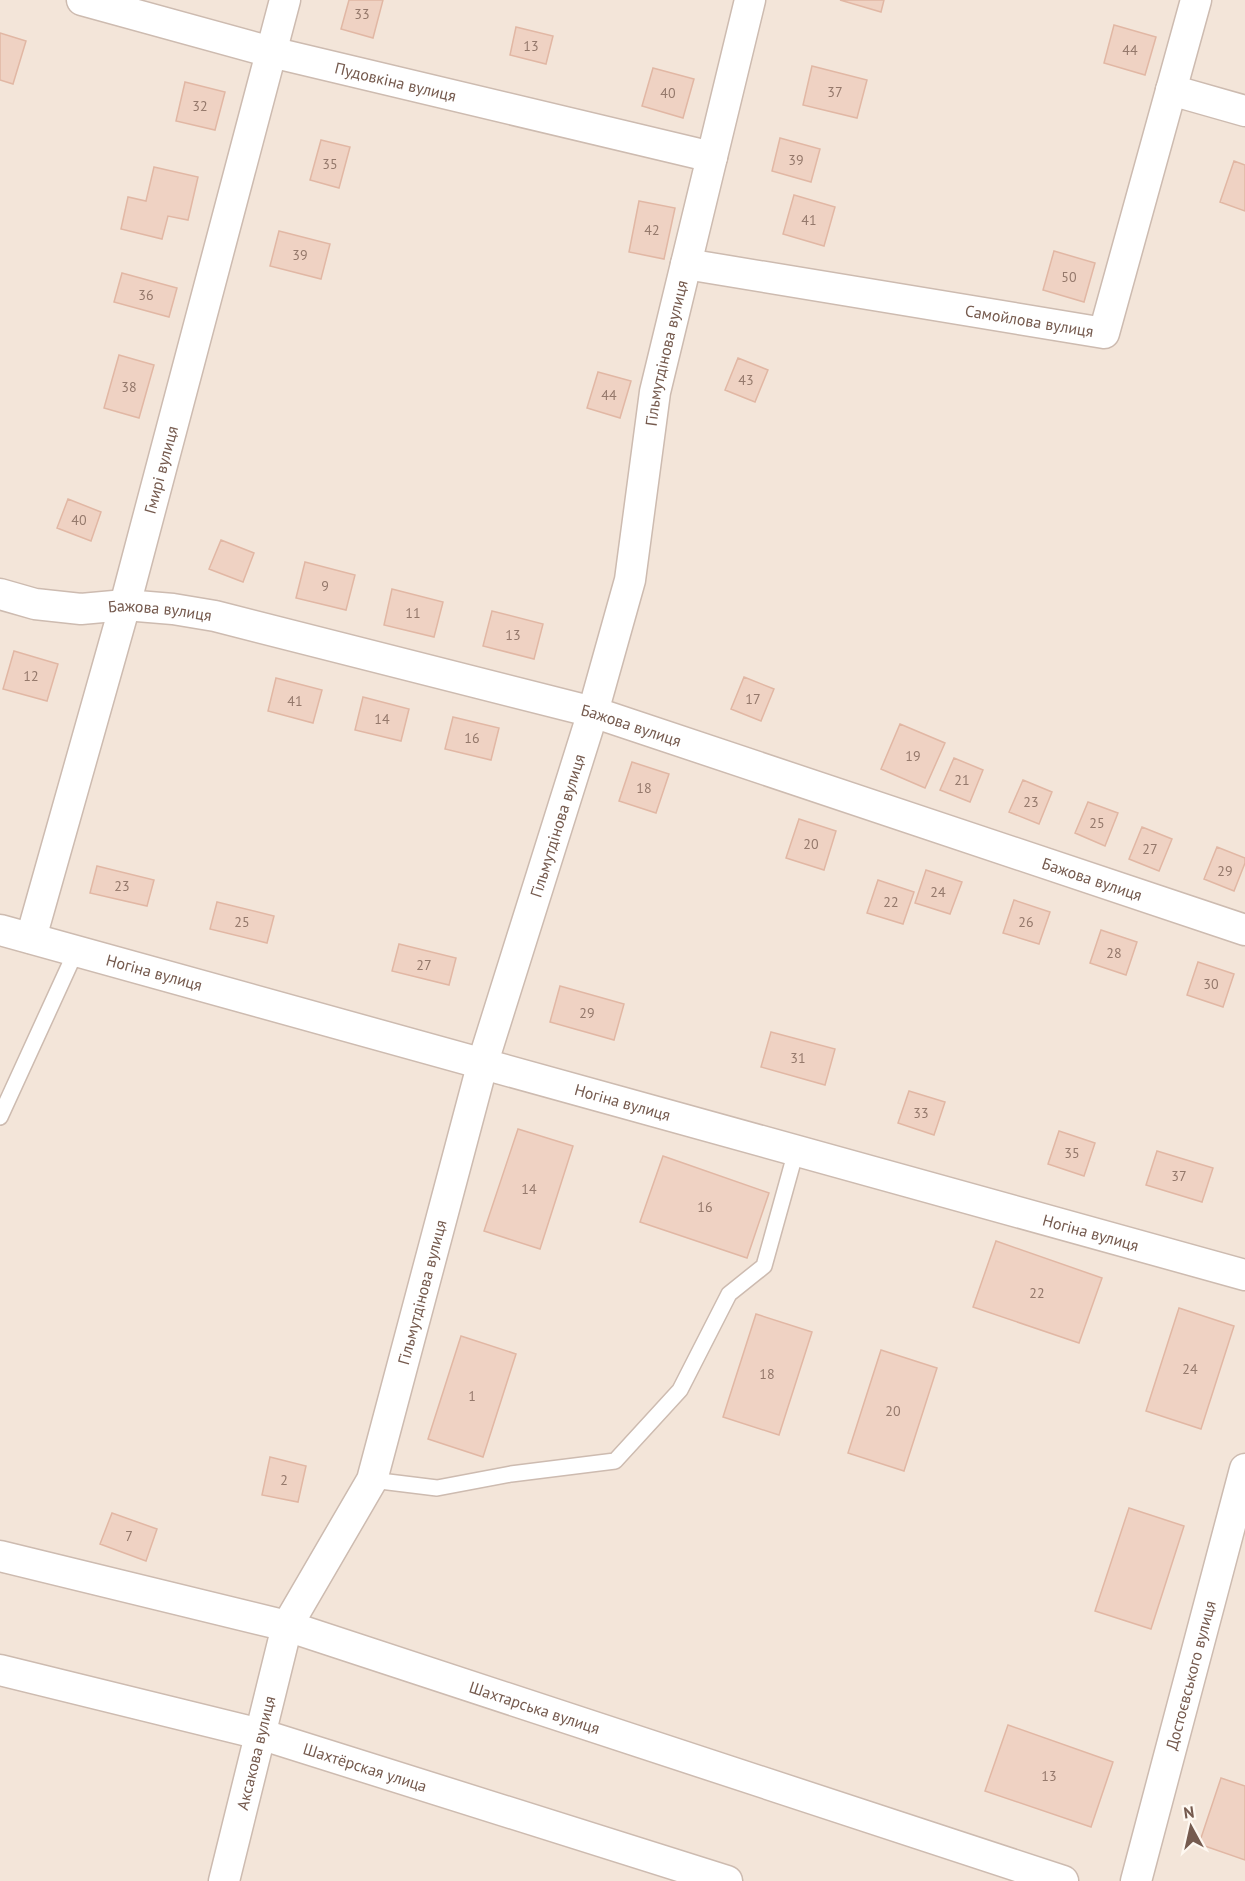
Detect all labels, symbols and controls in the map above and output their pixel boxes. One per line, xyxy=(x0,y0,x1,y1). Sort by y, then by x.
house number: 33 xyxy=(354,5,370,23)
house number: 13 xyxy=(523,37,539,55)
house number: 44 xyxy=(1122,41,1138,59)
street label: Пудовкіна вулиця xyxy=(333,58,458,106)
house number: 37 xyxy=(827,83,843,101)
house number: 40 xyxy=(660,84,676,102)
house number: 32 xyxy=(192,97,208,115)
house number: 39 xyxy=(788,151,804,169)
house number: 35 xyxy=(322,155,338,173)
house number: 41 xyxy=(801,211,817,229)
house number: 42 xyxy=(644,221,660,239)
house number: 39 xyxy=(292,246,308,264)
house number: 50 xyxy=(1061,268,1077,286)
street label: Гільмутдінова вулиця xyxy=(641,278,692,427)
house number: 36 xyxy=(138,286,154,304)
street label: Самойлова вулиця xyxy=(964,300,1095,341)
house number: 43 xyxy=(738,371,754,389)
house number: 38 xyxy=(121,378,137,396)
house number: 44 xyxy=(601,386,617,404)
street label: Гмирі вулиця xyxy=(140,424,182,516)
house number: 40 xyxy=(71,511,87,529)
house number: 9 xyxy=(321,577,329,595)
street label: Бажова вулиця xyxy=(107,595,213,625)
house number: 11 xyxy=(405,604,421,622)
house number: 13 xyxy=(505,626,521,644)
house number: 12 xyxy=(23,667,39,685)
house number: 17 xyxy=(745,690,761,708)
house number: 41 xyxy=(287,692,303,710)
street label: Бажова вулиця xyxy=(579,699,684,751)
house number: 14 xyxy=(374,710,390,728)
house number: 16 xyxy=(464,729,480,747)
house number: 19 xyxy=(905,747,921,765)
street label: Гільмутдінова вулиця xyxy=(525,751,589,900)
house number: 21 xyxy=(954,771,970,789)
house number: 18 xyxy=(636,779,652,797)
house number: 23 xyxy=(1023,793,1039,811)
house number: 25 xyxy=(1089,814,1105,832)
house number: 20 xyxy=(803,835,819,853)
house number: 27 xyxy=(1142,840,1158,858)
street label: Бажова вулиця xyxy=(1040,853,1145,905)
house number: 29 xyxy=(1217,862,1233,880)
house number: 23 xyxy=(114,877,130,895)
house number: 24 xyxy=(930,883,946,901)
house number: 22 xyxy=(883,893,899,911)
house number: 25 xyxy=(234,913,250,931)
house number: 26 xyxy=(1018,913,1034,931)
house number: 28 xyxy=(1106,944,1122,962)
street label: Ногіна вулиця xyxy=(104,949,205,995)
house number: 27 xyxy=(416,956,432,974)
house number: 30 xyxy=(1203,975,1219,993)
house number: 29 xyxy=(579,1004,595,1022)
house number: 31 xyxy=(790,1049,806,1067)
street label: Ногіна вулиця xyxy=(572,1079,673,1125)
house number: 33 xyxy=(913,1104,929,1122)
house number: 35 xyxy=(1064,1144,1080,1162)
house number: 37 xyxy=(1171,1167,1187,1185)
house number: 14 xyxy=(521,1180,537,1198)
house number: 16 xyxy=(697,1198,713,1216)
street label: Ногіна вулиця xyxy=(1041,1210,1141,1255)
street label: Гільмутдінова вулиця xyxy=(393,1217,451,1367)
house number: 22 xyxy=(1029,1284,1045,1302)
house number: 24 xyxy=(1182,1360,1198,1378)
house number: 18 xyxy=(759,1365,775,1383)
house number: 1 xyxy=(468,1387,476,1405)
house number: 20 xyxy=(885,1402,901,1420)
house number: 2 xyxy=(280,1471,288,1489)
house number: 7 xyxy=(125,1527,133,1545)
street label: Достоєвського вулиця xyxy=(1161,1598,1220,1752)
street label: Шахтарська вулиця xyxy=(467,1677,602,1738)
street label: Аксакова вулиця xyxy=(232,1694,279,1812)
street label: Шахтёрская улица xyxy=(301,1738,430,1796)
house number: 13 xyxy=(1041,1767,1057,1785)
north arrow xyxy=(1161,1797,1221,1857)
text: N xyxy=(1182,1802,1196,1823)

